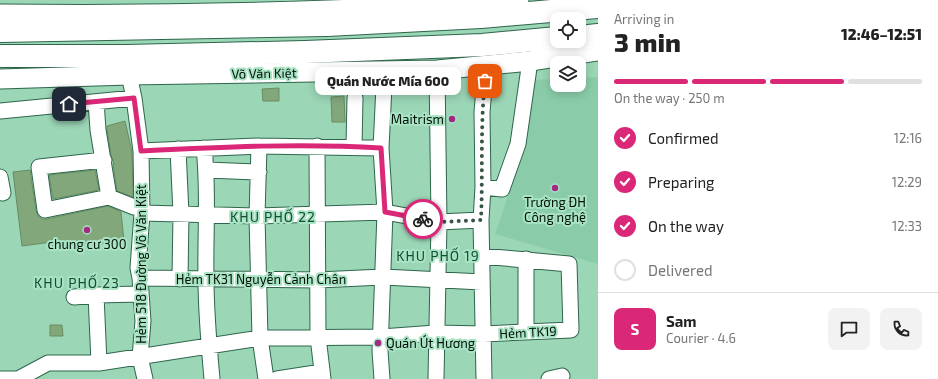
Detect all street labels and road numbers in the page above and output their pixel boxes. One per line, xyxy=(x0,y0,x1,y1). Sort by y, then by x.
street label: Võ Văn Kiệt xyxy=(231,64,297,82)
street label: Hẻm 518 Đường Võ Văn Kiệt xyxy=(133,184,149,344)
street label: Hẻm TK31 Nguyễn Cảnh Chân xyxy=(176,271,346,287)
street label: Hẻm TK19 xyxy=(499,323,557,341)

